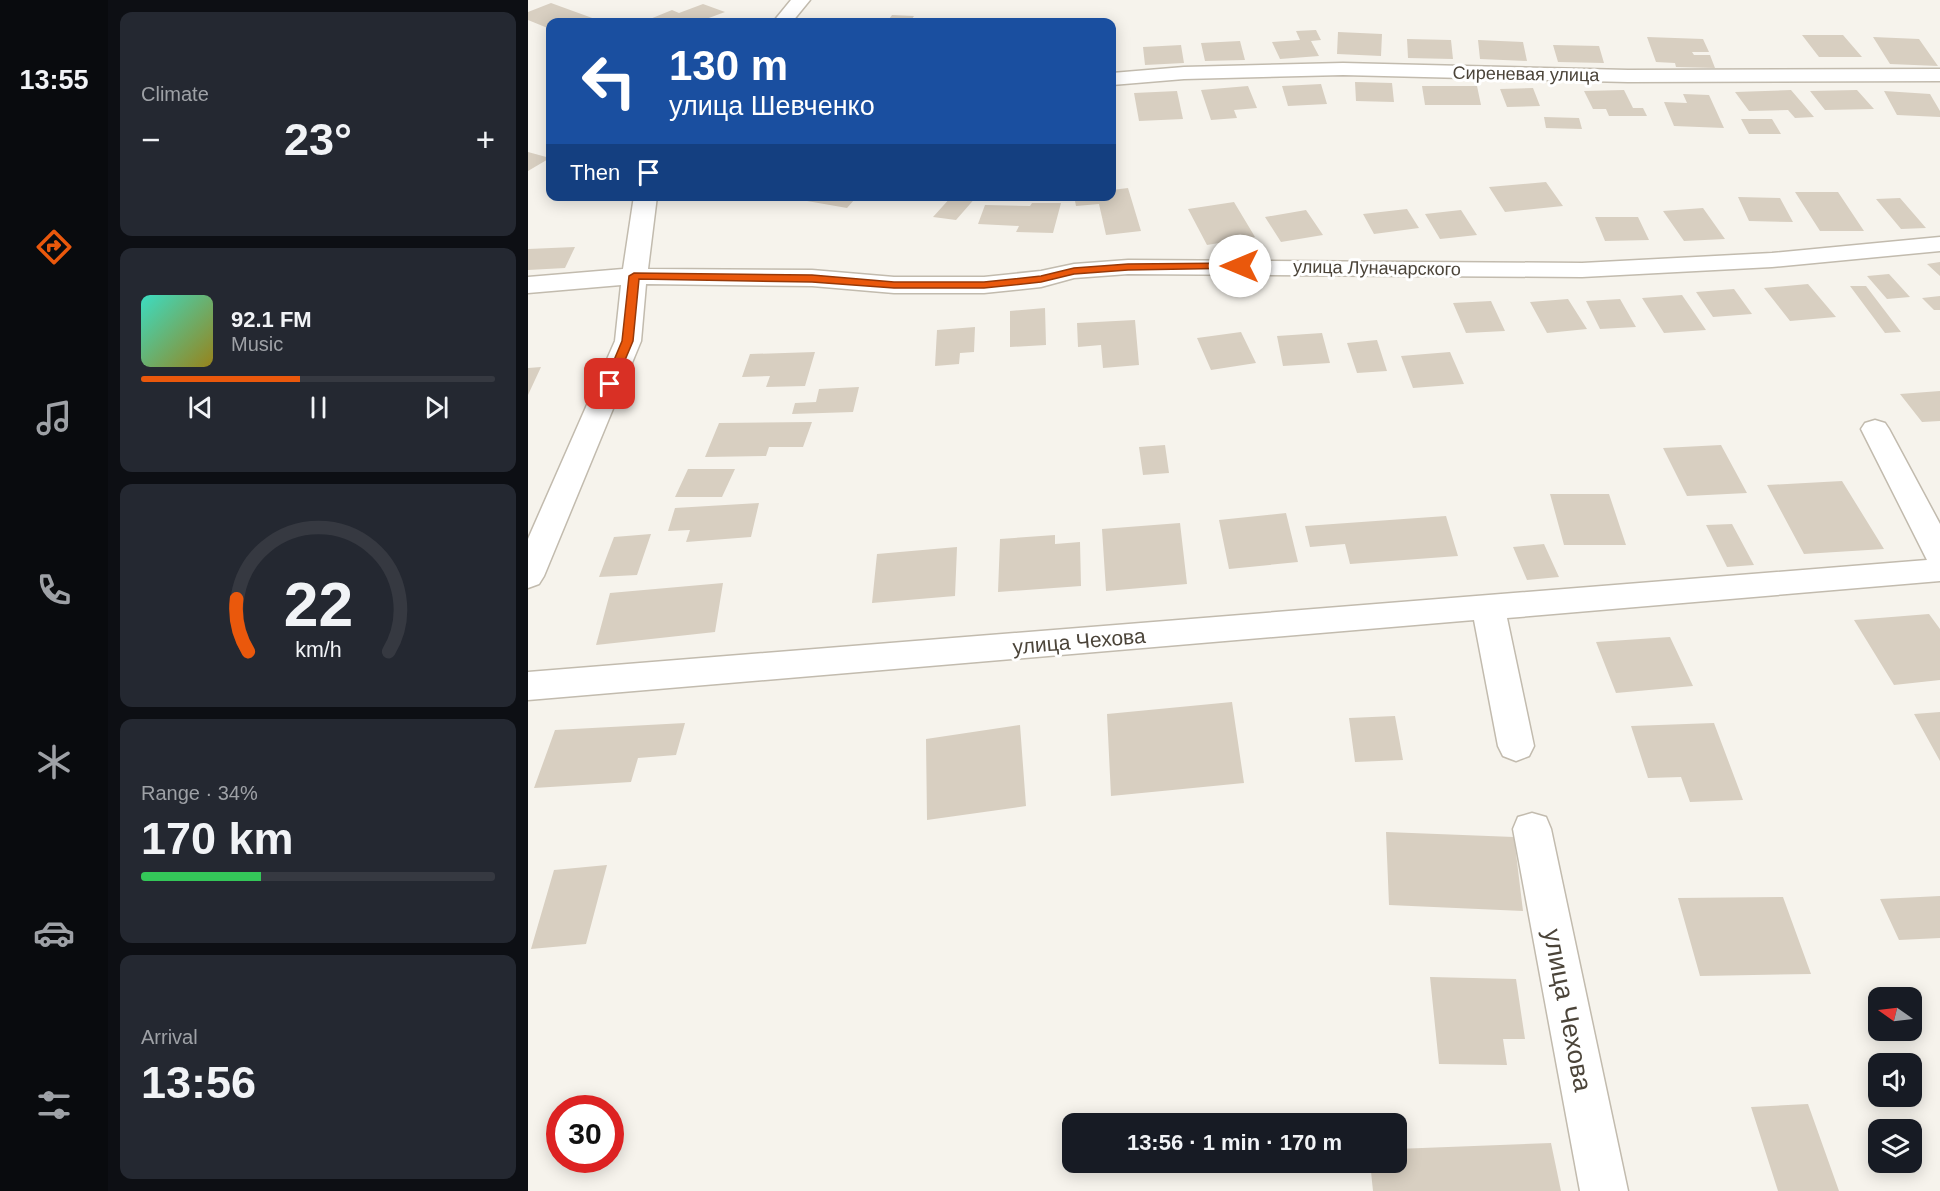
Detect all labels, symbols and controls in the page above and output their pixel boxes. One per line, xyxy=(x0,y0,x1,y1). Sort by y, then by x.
icon: left xyxy=(570,42,648,120)
text: 130 m xyxy=(669,42,788,89)
street label: Сиреневая улица xyxy=(1453,63,1600,85)
text: 13:55 xyxy=(19,65,89,95)
text: Climate xyxy=(141,83,209,105)
text: улица Шевченко xyxy=(669,91,875,121)
text: 23° xyxy=(284,114,352,165)
text: − xyxy=(141,121,160,158)
text: + xyxy=(476,121,495,158)
icon: arrive xyxy=(632,156,665,189)
text: Then xyxy=(570,160,620,185)
icon: directions xyxy=(33,226,75,268)
position arrow xyxy=(1208,234,1272,298)
street label: улица Луначарского xyxy=(1293,257,1461,279)
text: 92.1 FM xyxy=(231,307,312,332)
text: Music xyxy=(231,333,283,355)
pin xyxy=(584,358,635,409)
icon: arrive xyxy=(593,367,626,400)
icon: previous xyxy=(184,391,217,424)
icon: pause xyxy=(302,391,335,424)
icon: next xyxy=(420,391,453,424)
icon: music xyxy=(33,397,75,439)
icon: phone xyxy=(33,569,75,611)
text: 22 xyxy=(283,571,353,640)
street label: улица Чехова xyxy=(1012,624,1147,658)
text: km/h xyxy=(295,639,341,663)
icon: climate xyxy=(33,741,75,783)
text: Range · 34% xyxy=(141,782,258,804)
text: 170 km xyxy=(141,813,294,864)
icon: car xyxy=(33,912,75,954)
street label: улица Чехова xyxy=(1538,926,1599,1094)
north arrow xyxy=(1868,987,1922,1041)
map controls xyxy=(1868,987,1922,1173)
text: Arrival xyxy=(141,1026,198,1048)
button: sound xyxy=(1868,1053,1922,1107)
text: 13:56 xyxy=(141,1057,256,1108)
icon: filters xyxy=(33,1084,75,1126)
speed limit sign: 30 xyxy=(546,1095,624,1173)
button: layers xyxy=(1868,1119,1922,1173)
text: 13:56 · 1 min · 170 m xyxy=(1127,1130,1342,1155)

